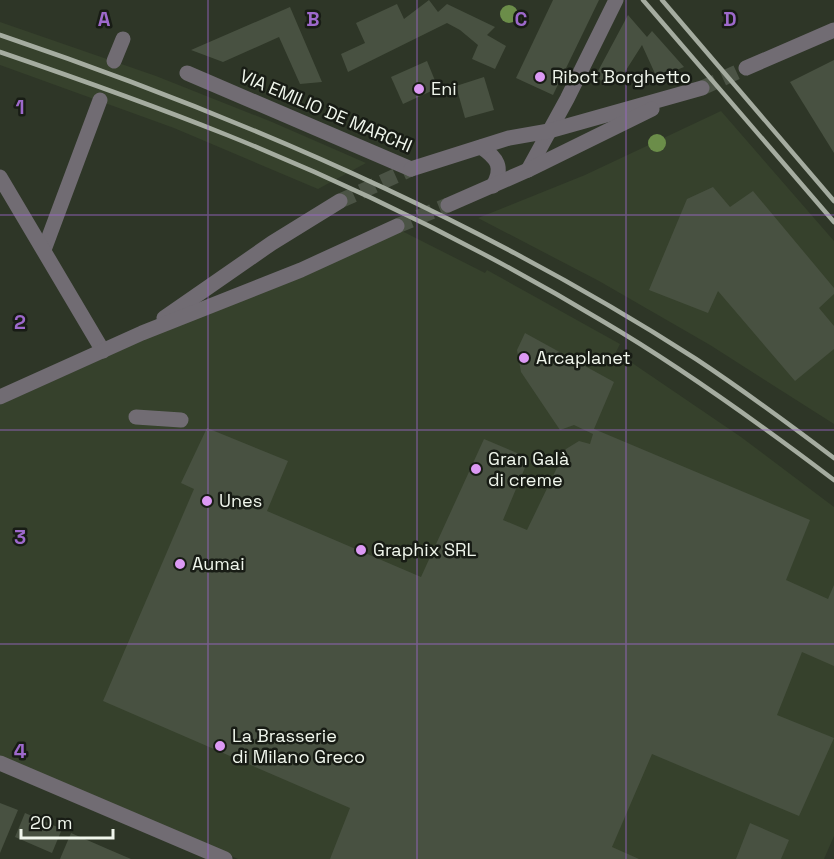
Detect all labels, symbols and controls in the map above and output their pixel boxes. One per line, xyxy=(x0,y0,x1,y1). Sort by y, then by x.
text: A xyxy=(98,6,111,32)
text: B xyxy=(306,6,320,32)
text: C xyxy=(515,6,528,32)
text: D xyxy=(723,6,737,32)
street label: VIA EMILIO DE MARCHI xyxy=(237,64,416,157)
place label: Ribot Borghetto xyxy=(552,65,691,88)
marker: Ribot Borghetto xyxy=(533,70,547,84)
place label: Eni xyxy=(431,77,457,100)
marker: Eni xyxy=(412,82,426,96)
text: 1 xyxy=(15,94,25,120)
text: 2 xyxy=(14,309,26,335)
place label: Arcaplanet xyxy=(536,346,631,369)
marker: Arcaplanet xyxy=(517,351,531,365)
place label: Gran Galà di creme xyxy=(488,447,569,491)
marker: Gran Galà di creme xyxy=(469,462,483,476)
place label: Unes xyxy=(219,489,262,512)
marker: Unes xyxy=(200,494,214,508)
text: 3 xyxy=(14,524,26,550)
place label: Graphix SRL xyxy=(373,538,476,561)
marker: Graphix SRL xyxy=(354,543,368,557)
place label: Aumai xyxy=(192,552,245,575)
marker: Aumai xyxy=(173,557,187,571)
place label: La Brasserie di Milano Greco xyxy=(232,724,365,768)
text: 4 xyxy=(14,738,27,764)
marker: La Brasserie di Milano Greco xyxy=(213,739,227,753)
scale bar xyxy=(21,802,112,840)
text: 20 m xyxy=(30,811,73,834)

